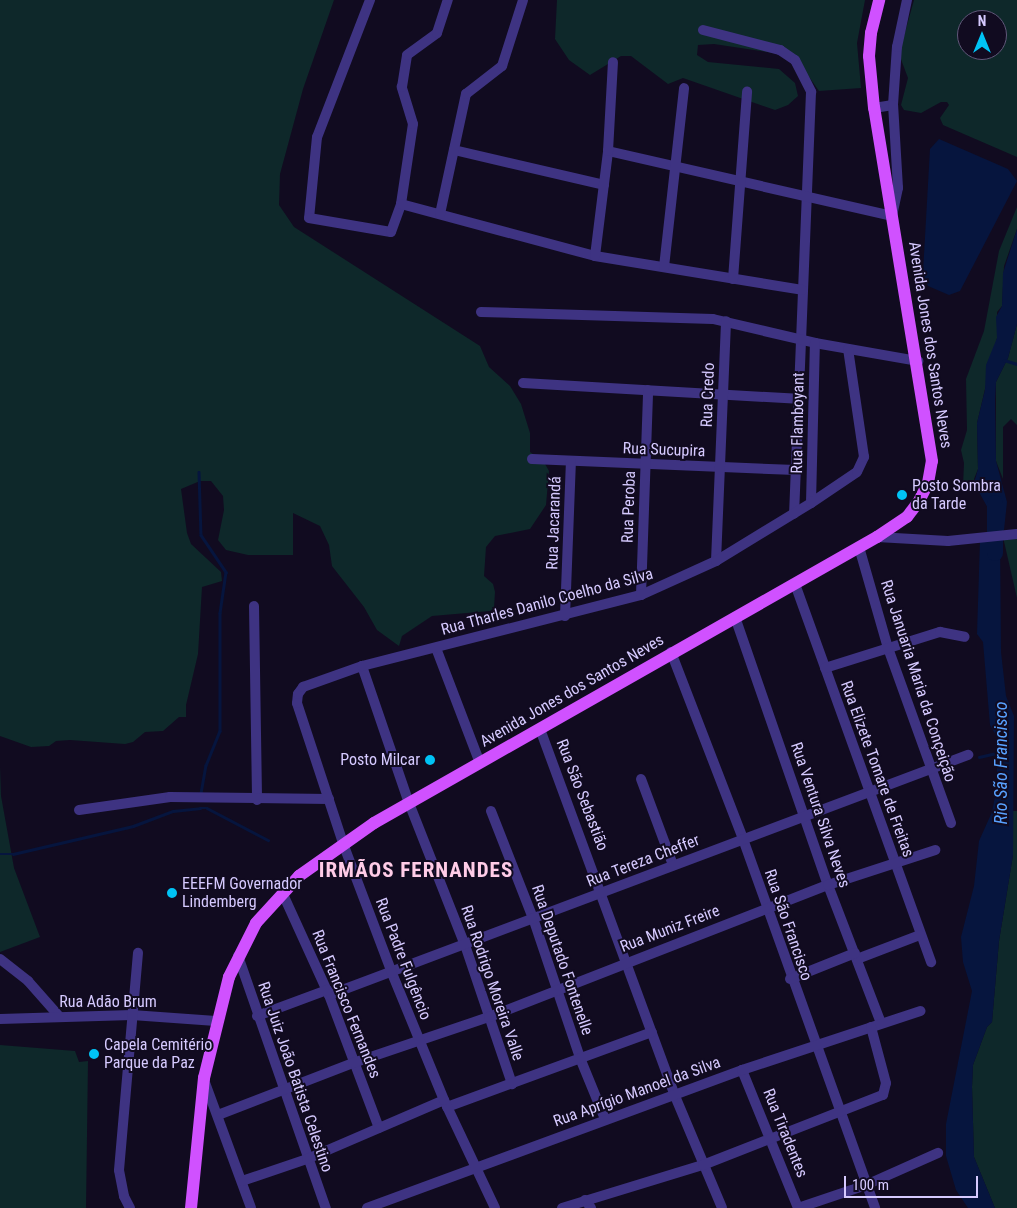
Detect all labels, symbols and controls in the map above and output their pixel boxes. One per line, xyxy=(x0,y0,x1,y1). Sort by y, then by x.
north arrow xyxy=(957,10,1007,60)
text: N xyxy=(978,13,986,29)
street label: Avenida Jones dos Santos Neves xyxy=(904,240,956,450)
street label: Rua Credo xyxy=(697,362,719,428)
street label: Rua Flamboyant xyxy=(788,372,808,474)
street label: Rua Sucupira xyxy=(622,439,706,461)
street label: Rua Peroba xyxy=(618,471,640,543)
street label: Rua Jacarandá xyxy=(543,476,565,570)
place label: Posto Sombra da Tarde xyxy=(912,476,1001,514)
marker: Posto Sombra da Tarde xyxy=(896,489,908,501)
street label: Rua Tharles Danilo Coelho da Silva xyxy=(439,564,655,640)
street label: Rua Januaria Maria da Conçeição xyxy=(876,578,960,784)
street label: Avenida Jones dos Santos Neves xyxy=(477,630,667,752)
street label: Rua Elizete Tomare de Freitas xyxy=(836,678,918,860)
water label: Rio São Francisco xyxy=(990,701,1012,825)
street label: Rua São Sebastião xyxy=(552,736,612,854)
street label: Rua Ventura Silva Neves xyxy=(786,740,854,890)
place label: Posto Milcar xyxy=(340,750,420,770)
marker: Posto Milcar xyxy=(424,754,436,766)
street label: Rua Tereza Cheffer xyxy=(584,831,702,891)
district label: IRMÃOS FERNANDES xyxy=(317,857,515,883)
street label: Rua São Francisco xyxy=(760,867,816,983)
place label: EEEFM Governador Lindemberg xyxy=(182,874,302,912)
street label: Rua Deputado Fontenelle xyxy=(527,882,597,1038)
marker: EEEFM Governador Lindemberg xyxy=(166,887,178,899)
street label: Rua Padre Fulgêncio xyxy=(371,895,435,1023)
street label: Rua Muniz Freire xyxy=(617,901,723,957)
street label: Rua Rodrigo Moreira Valle xyxy=(456,903,528,1063)
street label: Rua Francisco Fernandes xyxy=(307,927,385,1081)
street label: Rua Juiz João Batista Celestino xyxy=(253,979,337,1175)
street label: Rua Adão Brum xyxy=(59,992,157,1012)
place label: Capela Cemitério Parque da Paz xyxy=(104,1035,212,1073)
marker: Capela Cemitério Parque da Paz xyxy=(88,1048,100,1060)
street label: Rua Aprígio Manoel da Silva xyxy=(551,1053,723,1131)
street label: Rua Tiradentes xyxy=(758,1086,812,1180)
scale bar xyxy=(847,1166,981,1198)
text: 100 m xyxy=(852,1176,889,1194)

